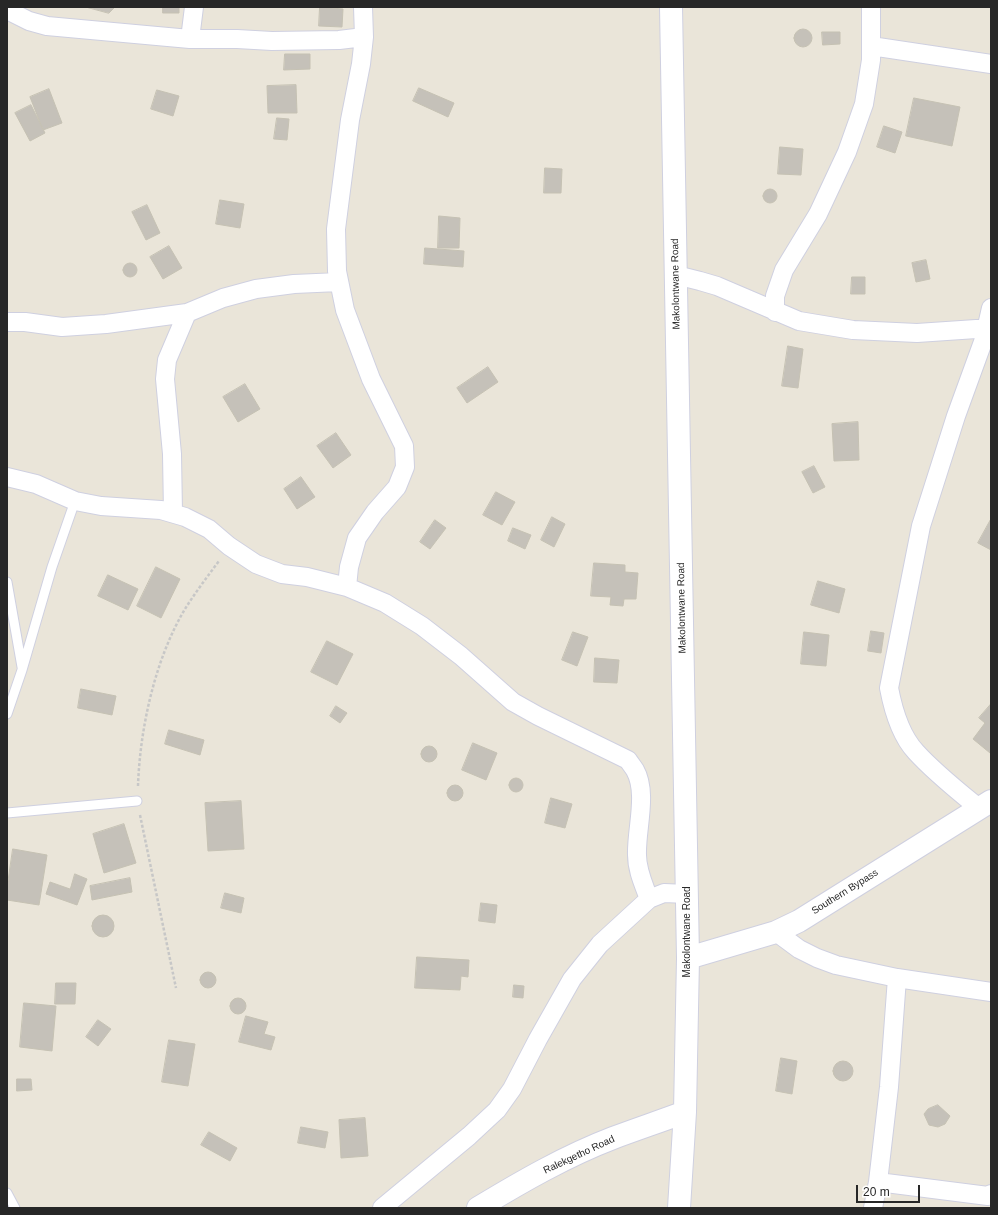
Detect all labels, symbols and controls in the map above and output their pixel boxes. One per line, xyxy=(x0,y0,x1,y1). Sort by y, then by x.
street label: Makolontwane Road xyxy=(669,238,683,330)
street label: Makolontwane Road xyxy=(675,562,689,654)
street label: Southern Bypass xyxy=(810,867,880,917)
street label: Makolontwane Road xyxy=(681,886,693,978)
street label: Ralekgetho Road xyxy=(541,1133,617,1177)
scale bar xyxy=(858,1177,922,1203)
text: 20 m xyxy=(863,1185,890,1199)

